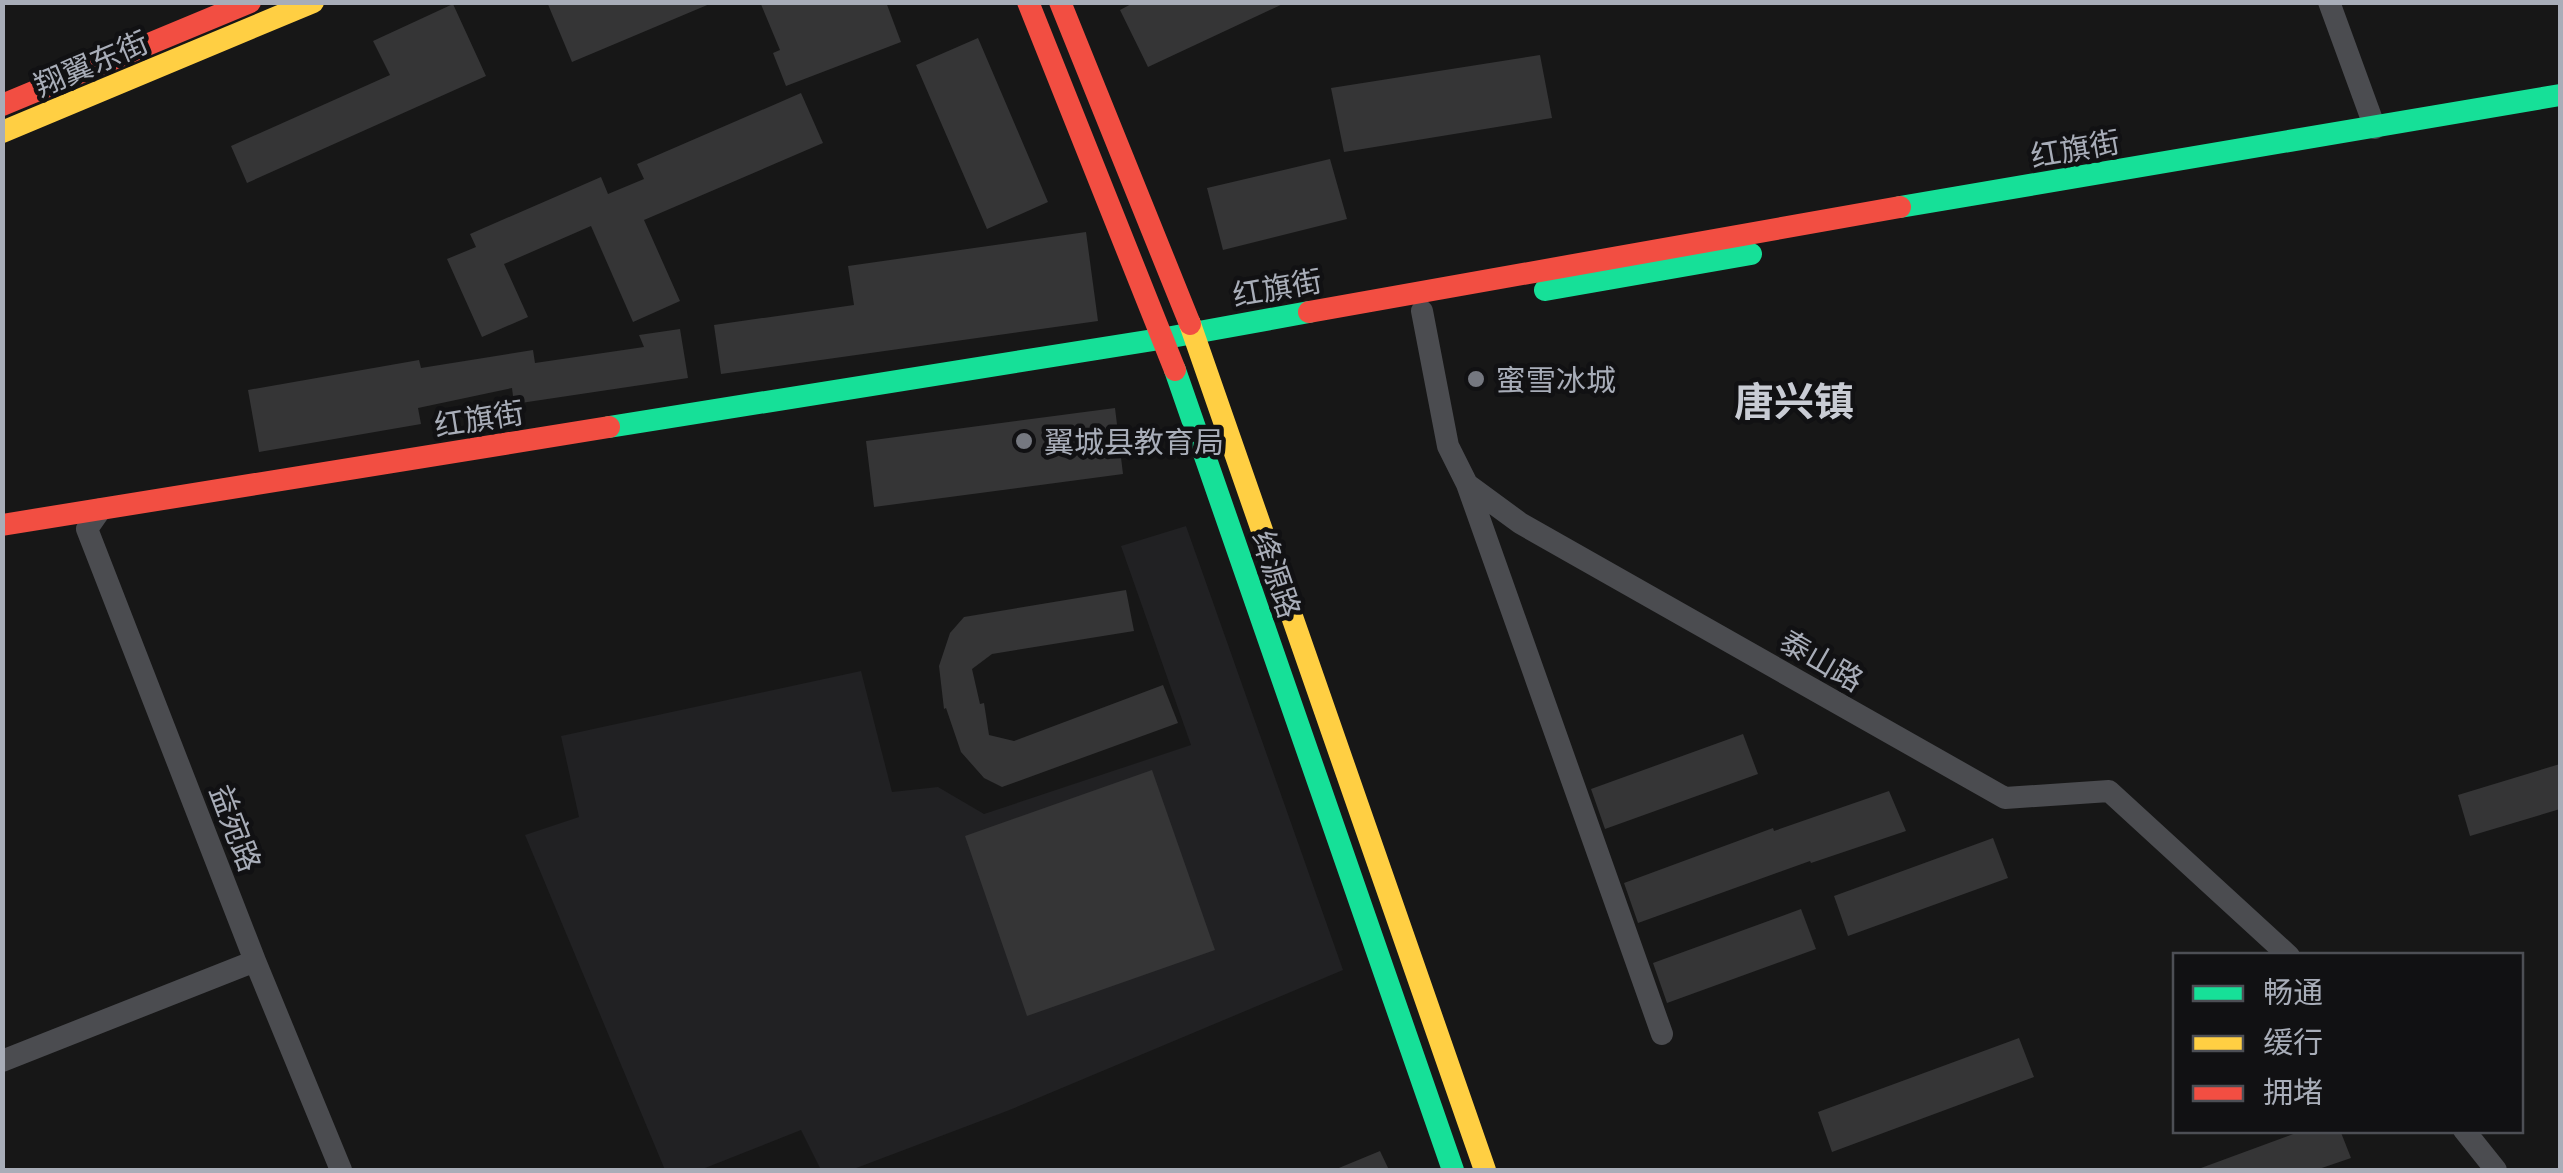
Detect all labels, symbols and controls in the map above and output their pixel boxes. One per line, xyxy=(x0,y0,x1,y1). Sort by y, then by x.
street label: 翔翼东街 xyxy=(28,22,154,104)
street label: 红旗街 xyxy=(2027,121,2123,175)
street label: 红旗街 xyxy=(1229,260,1325,314)
place label: 蜜雪冰城 xyxy=(1496,360,1616,399)
marker: 蜜雪冰城 xyxy=(1465,368,1487,390)
district label: 唐兴镇 xyxy=(1734,375,1854,427)
street label: 红旗街 xyxy=(432,392,526,444)
place label: 翼城县教育局 xyxy=(1044,422,1224,461)
marker: 翼城县教育局 xyxy=(1013,430,1035,452)
street label: 绛源路 xyxy=(1244,525,1310,623)
street label: 泰山路 xyxy=(1773,621,1871,699)
street label: 益宛路 xyxy=(202,779,270,877)
legend xyxy=(2173,953,2523,1133)
text: 畅通 xyxy=(2263,972,2323,1011)
text: 缓行 xyxy=(2263,1022,2323,1061)
text: 拥堵 xyxy=(2263,1072,2323,1111)

